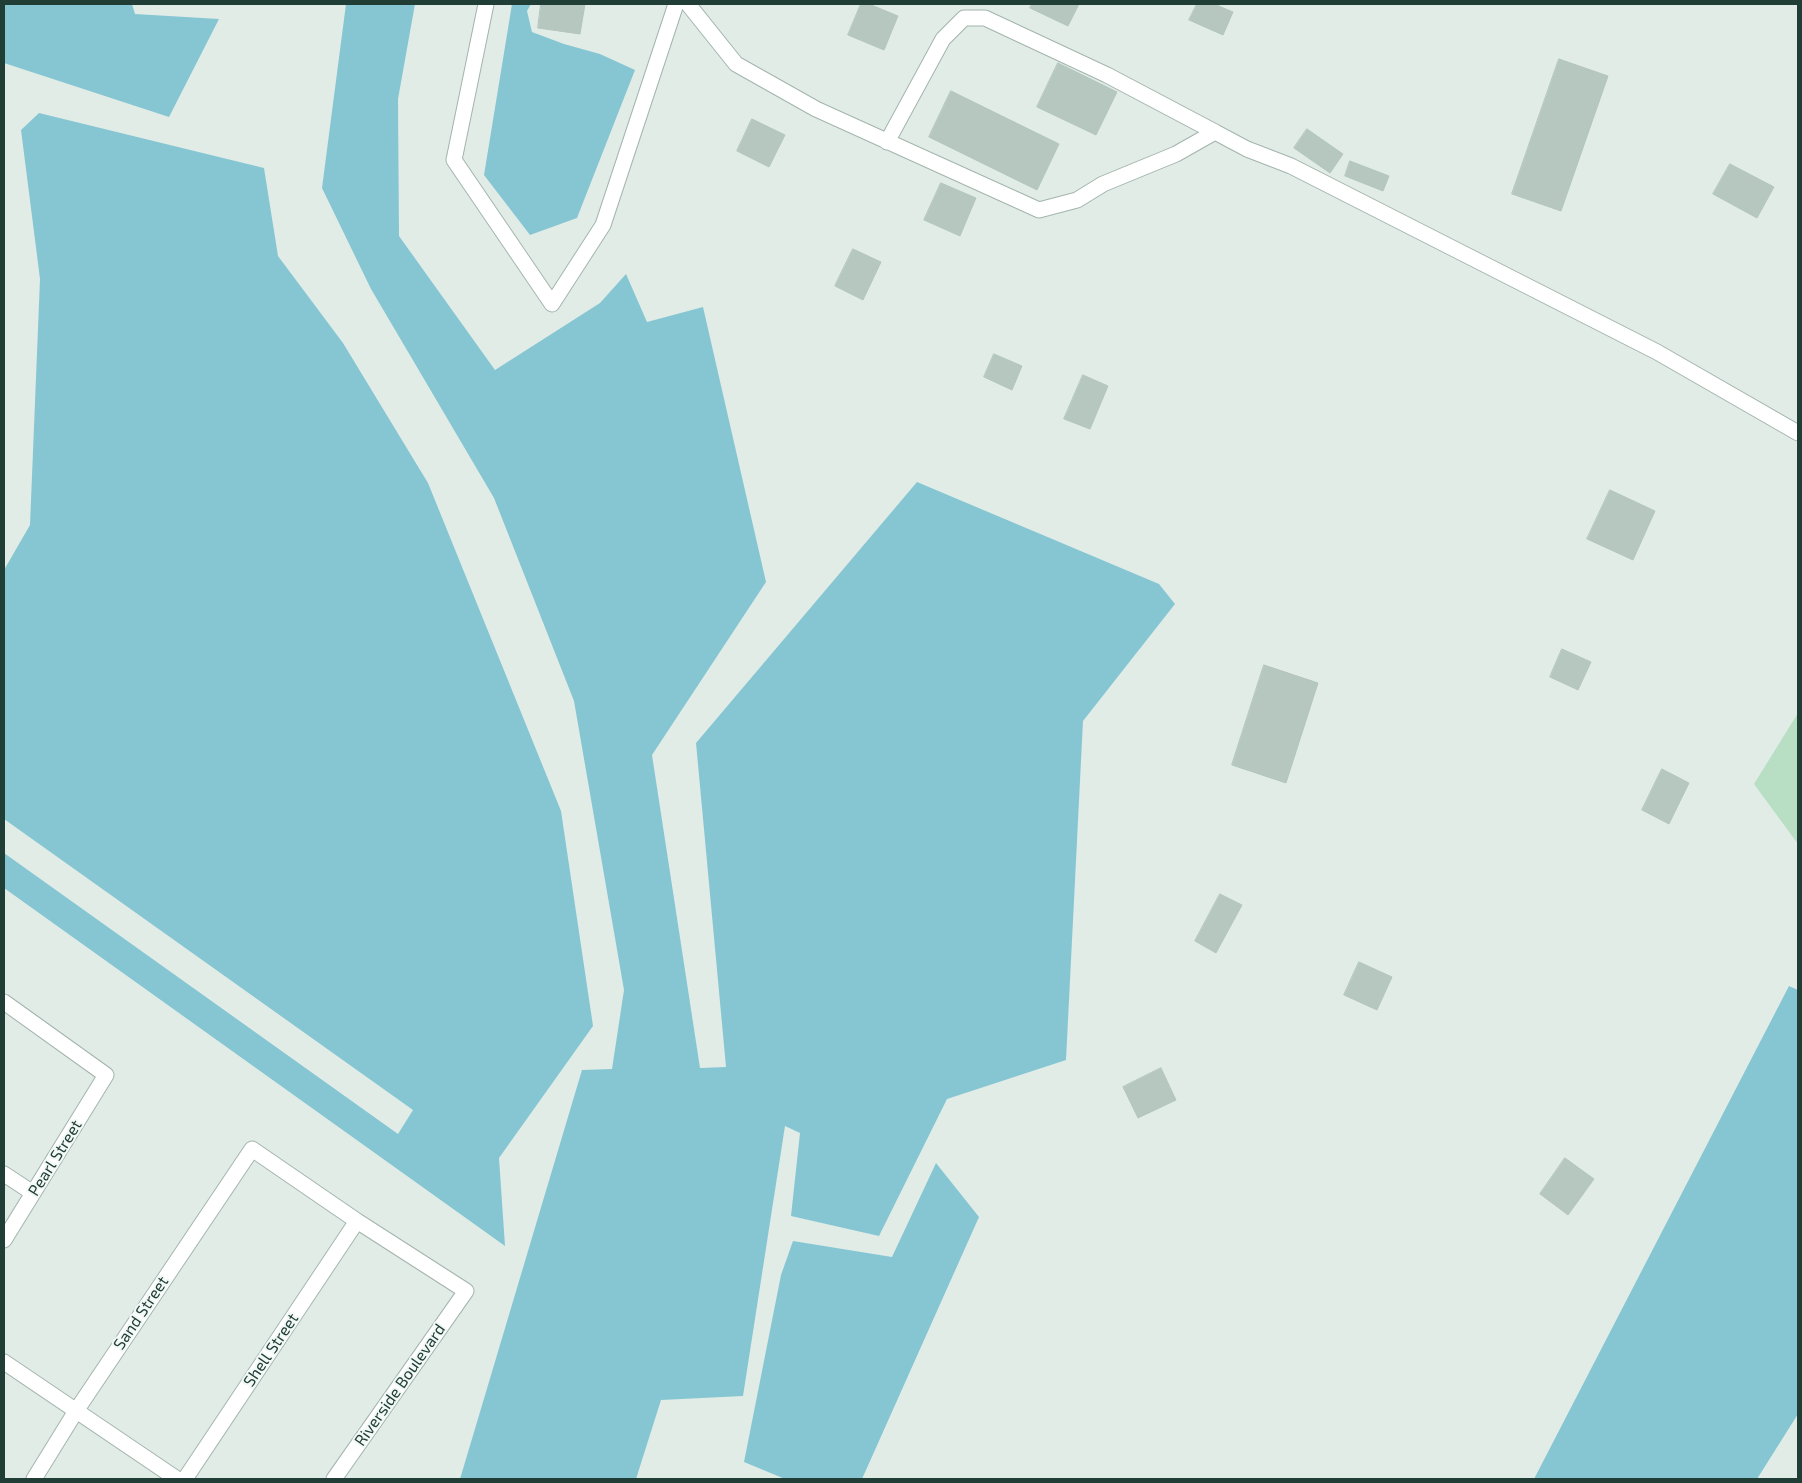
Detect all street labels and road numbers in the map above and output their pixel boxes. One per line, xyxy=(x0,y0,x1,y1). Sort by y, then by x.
street label: Pearl Street xyxy=(24,1116,86,1200)
street label: Sand Street xyxy=(109,1273,173,1353)
street label: Shell Street xyxy=(239,1310,303,1390)
street label: Riverside Boulevard xyxy=(351,1320,449,1450)

